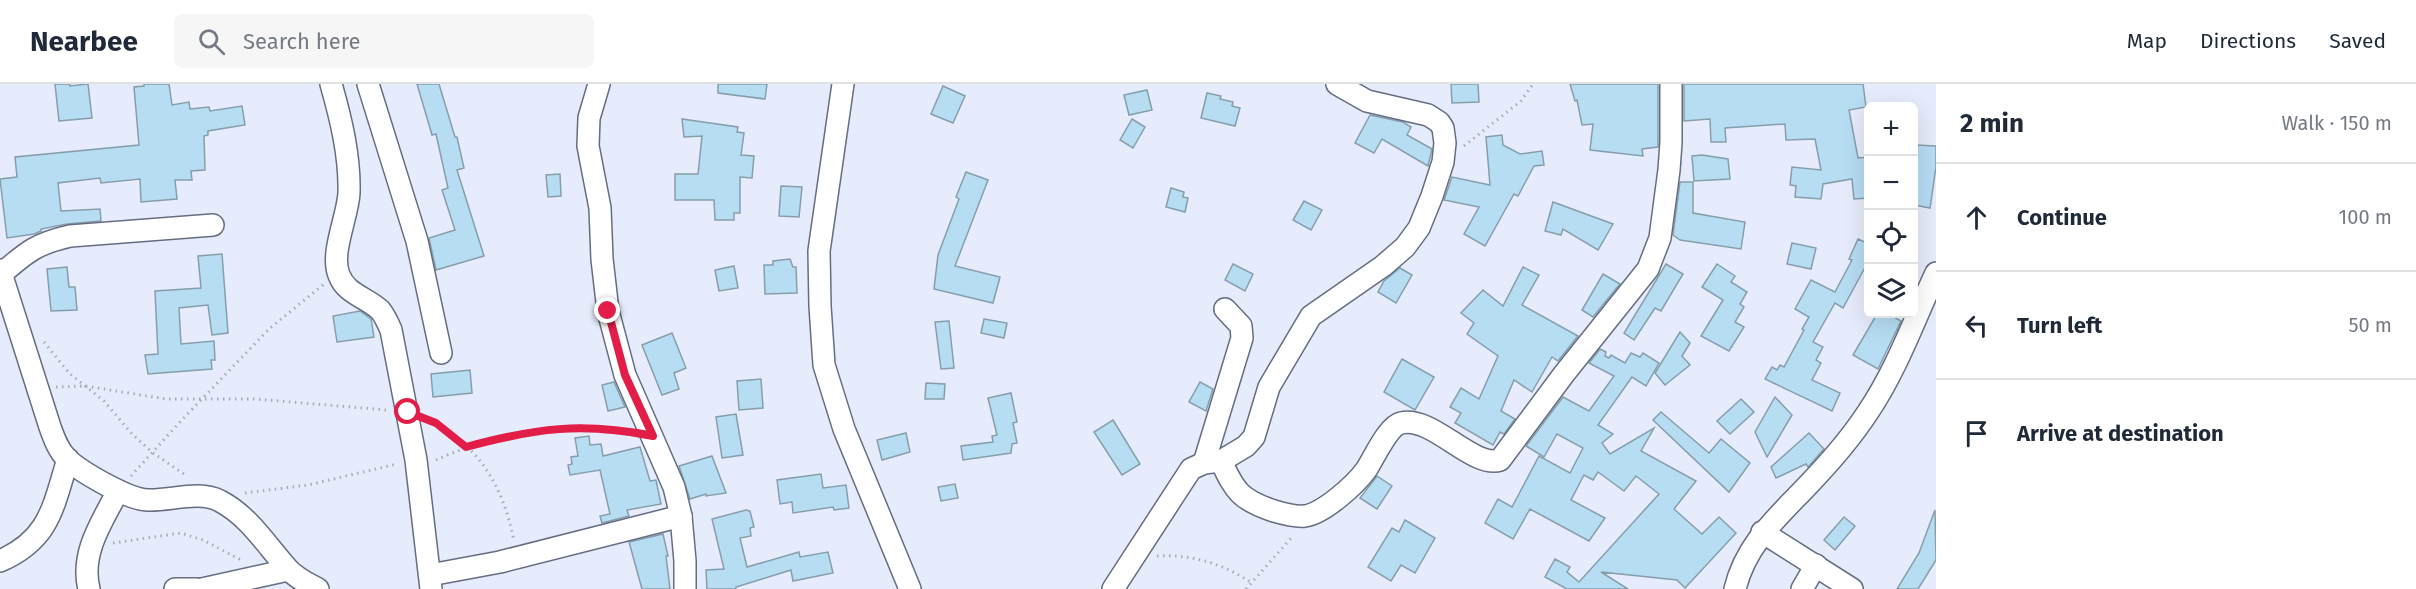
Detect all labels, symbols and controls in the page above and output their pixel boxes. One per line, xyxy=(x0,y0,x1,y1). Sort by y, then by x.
search box xyxy=(174,14,594,68)
text: Nearbee xyxy=(30,25,138,58)
icon: search xyxy=(195,25,228,58)
text: Search here xyxy=(243,28,360,55)
text: Map xyxy=(2127,28,2167,54)
text: Directions xyxy=(2200,28,2296,54)
text: Saved xyxy=(2329,28,2386,54)
map controls xyxy=(1864,102,1918,318)
button: + xyxy=(1864,102,1918,156)
text: 2 min xyxy=(1960,108,2024,139)
text: Walk · 150 m xyxy=(2282,111,2392,135)
button: − xyxy=(1864,156,1918,210)
icon: ahead xyxy=(1960,201,1993,234)
text: Continue xyxy=(2017,204,2107,231)
text: 100 m xyxy=(2339,205,2392,229)
button: locate xyxy=(1864,210,1918,264)
button: layers xyxy=(1864,264,1918,318)
route end xyxy=(594,297,620,323)
icon: left xyxy=(1960,309,1993,342)
text: Turn left xyxy=(2017,312,2102,339)
text: 50 m xyxy=(2348,313,2392,337)
route start xyxy=(394,398,420,424)
icon: arrive xyxy=(1960,417,1993,450)
text: Arrive at destination xyxy=(2017,420,2224,447)

